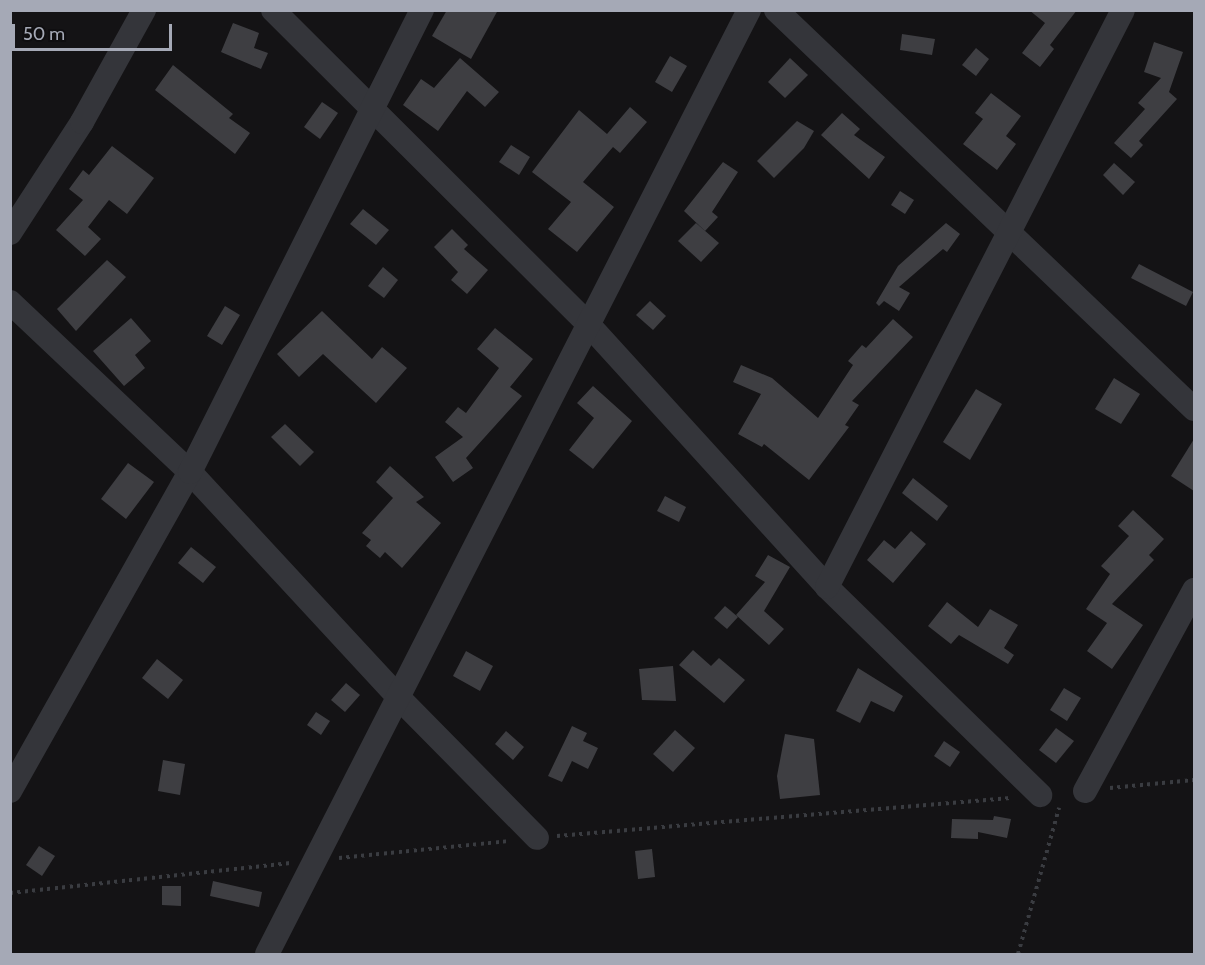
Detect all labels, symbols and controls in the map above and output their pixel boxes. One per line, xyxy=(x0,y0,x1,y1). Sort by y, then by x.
scale bar xyxy=(15,12,176,50)
text: 50 m xyxy=(23,23,65,45)

